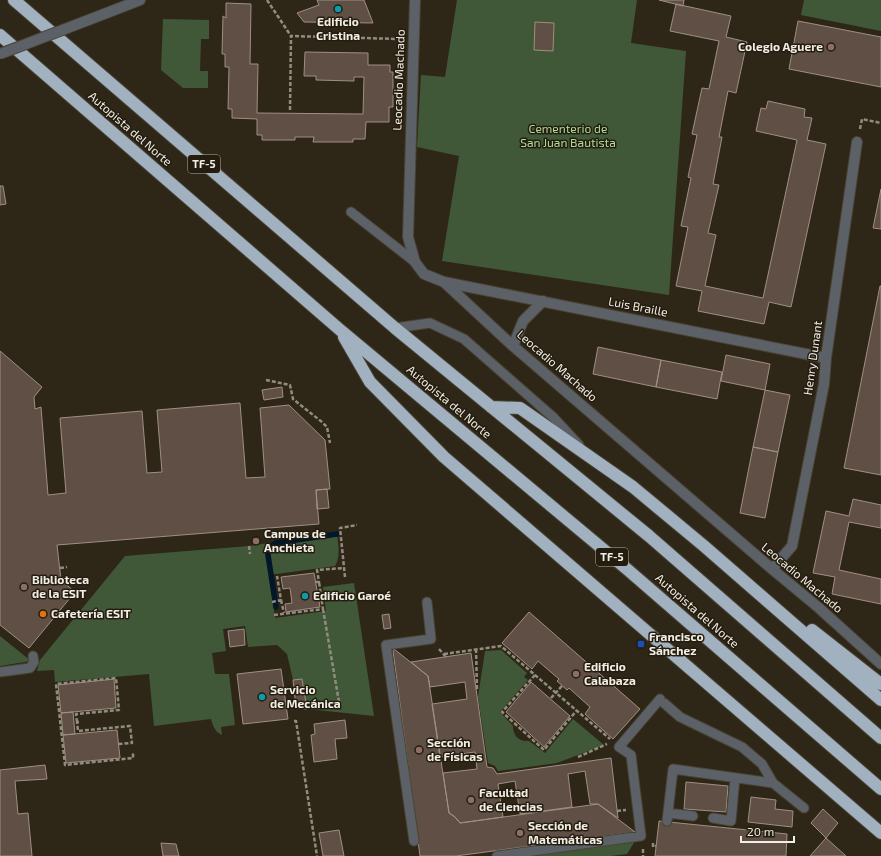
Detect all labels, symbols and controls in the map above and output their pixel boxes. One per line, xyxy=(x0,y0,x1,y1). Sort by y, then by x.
marker: Edificio Cristina xyxy=(333,4,343,14)
place label: Edificio Cristina xyxy=(316,14,360,42)
street label: Leocadio Machado xyxy=(389,29,407,131)
place label: Colegio Aguere xyxy=(738,39,823,53)
marker: Colegio Aguere xyxy=(826,42,836,52)
street label: Autopista del Norte xyxy=(86,88,175,168)
park label: Cementerio de San Juan Bautista xyxy=(520,121,616,149)
road number: TF-5 xyxy=(188,155,220,173)
street label: Luis Braille xyxy=(607,293,669,319)
street label: Henry Dunant xyxy=(800,319,824,396)
street label: Leocadio Machado xyxy=(515,327,601,404)
street label: Autopista del Norte xyxy=(405,362,495,441)
place label: Campus de Anchieta xyxy=(264,526,326,554)
marker: Campus de Anchieta xyxy=(251,536,261,546)
street label: Leocadio Machado xyxy=(759,539,846,615)
road number: TF-5 xyxy=(596,548,628,566)
street label: Autopista del Norte xyxy=(653,570,742,650)
place label: Biblioteca de la ESIT xyxy=(32,572,89,600)
marker: Biblioteca de la ESIT xyxy=(19,582,29,592)
place label: Edificio Garoé xyxy=(313,588,391,602)
marker: Edificio Garoé xyxy=(300,591,310,601)
place label: Cafetería ESIT xyxy=(51,606,131,620)
marker: Cafetería ESIT xyxy=(38,609,48,619)
place label: Francisco Sánchez xyxy=(649,629,704,657)
marker: Francisco Sánchez xyxy=(636,639,646,649)
place label: Edificio Calabaza xyxy=(584,659,636,687)
marker: Edificio Calabaza xyxy=(571,669,581,679)
place label: Servicio de Mecánica xyxy=(270,682,341,710)
marker: Servicio de Mecánica xyxy=(257,692,267,702)
place label: Sección de Físicas xyxy=(427,735,483,763)
marker: Sección de Físicas xyxy=(414,745,424,755)
place label: Facultad de Ciencias xyxy=(479,785,543,813)
marker: Facultad de Ciencias xyxy=(466,795,476,805)
place label: Sección de Matemáticas xyxy=(528,818,602,846)
scale bar xyxy=(741,818,794,844)
text: 20 m xyxy=(747,824,774,838)
marker: Sección de Matemáticas xyxy=(515,828,525,838)

